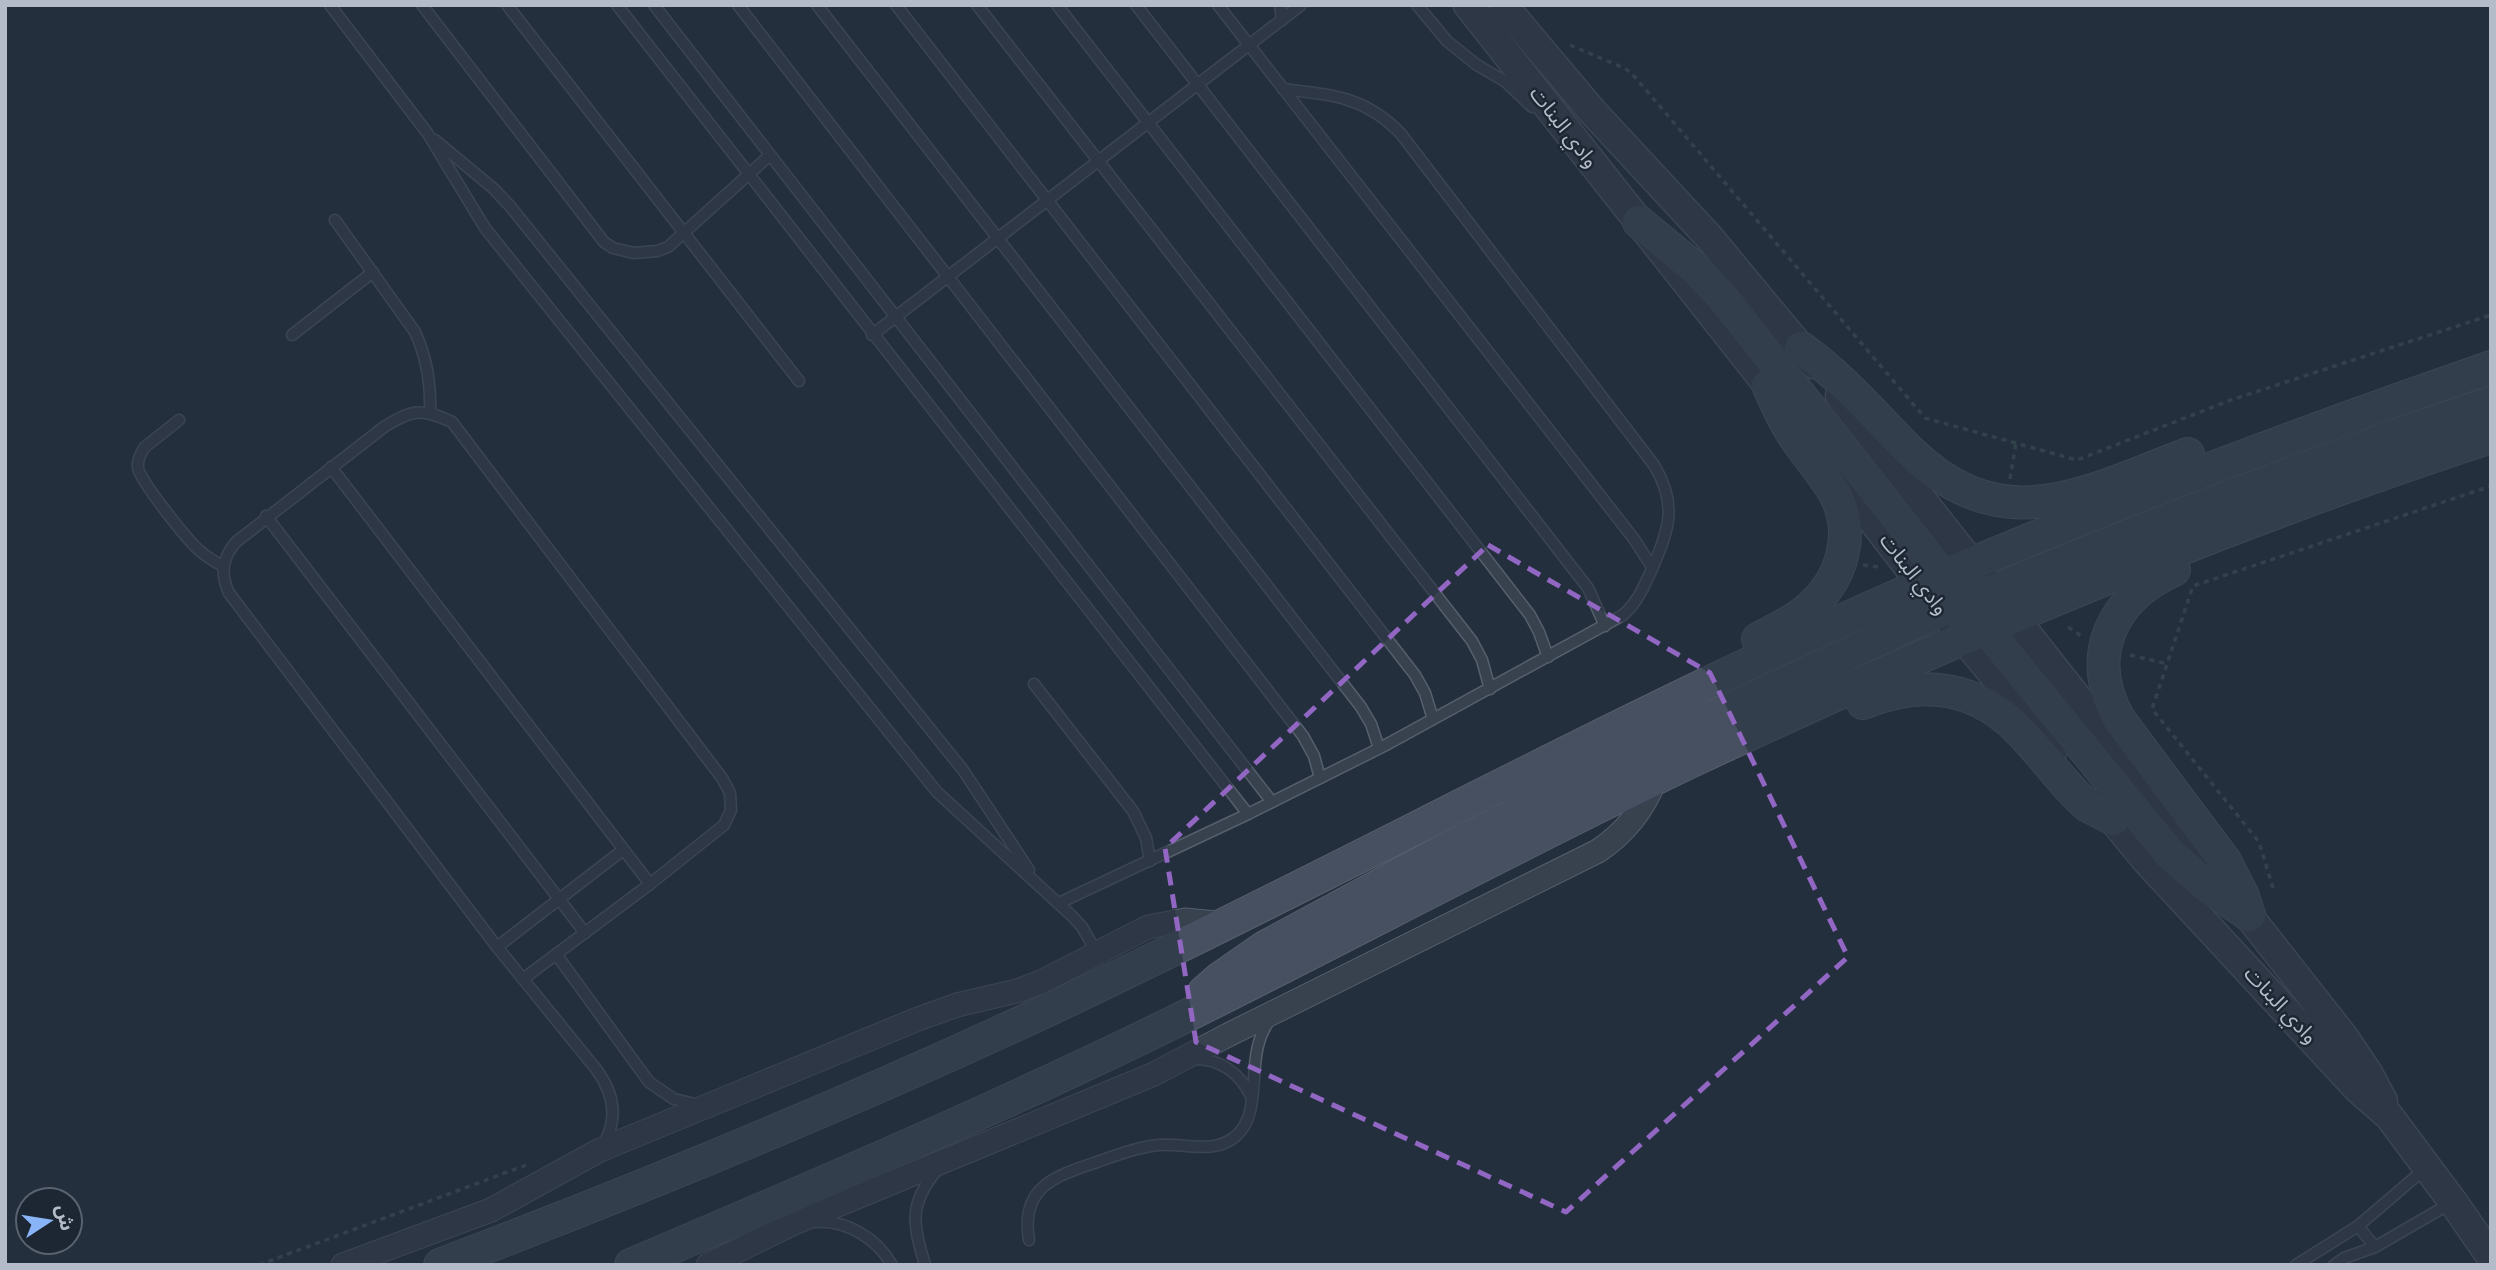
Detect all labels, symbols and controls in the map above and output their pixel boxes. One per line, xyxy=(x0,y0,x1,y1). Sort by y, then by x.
street label: وادي البنات xyxy=(1522,80,1605,175)
street label: وادي البنات xyxy=(1872,527,1955,622)
street label: وادي البنات xyxy=(2237,960,2325,1051)
north arrow xyxy=(14,1186,84,1256)
text: ش xyxy=(48,1202,80,1233)

